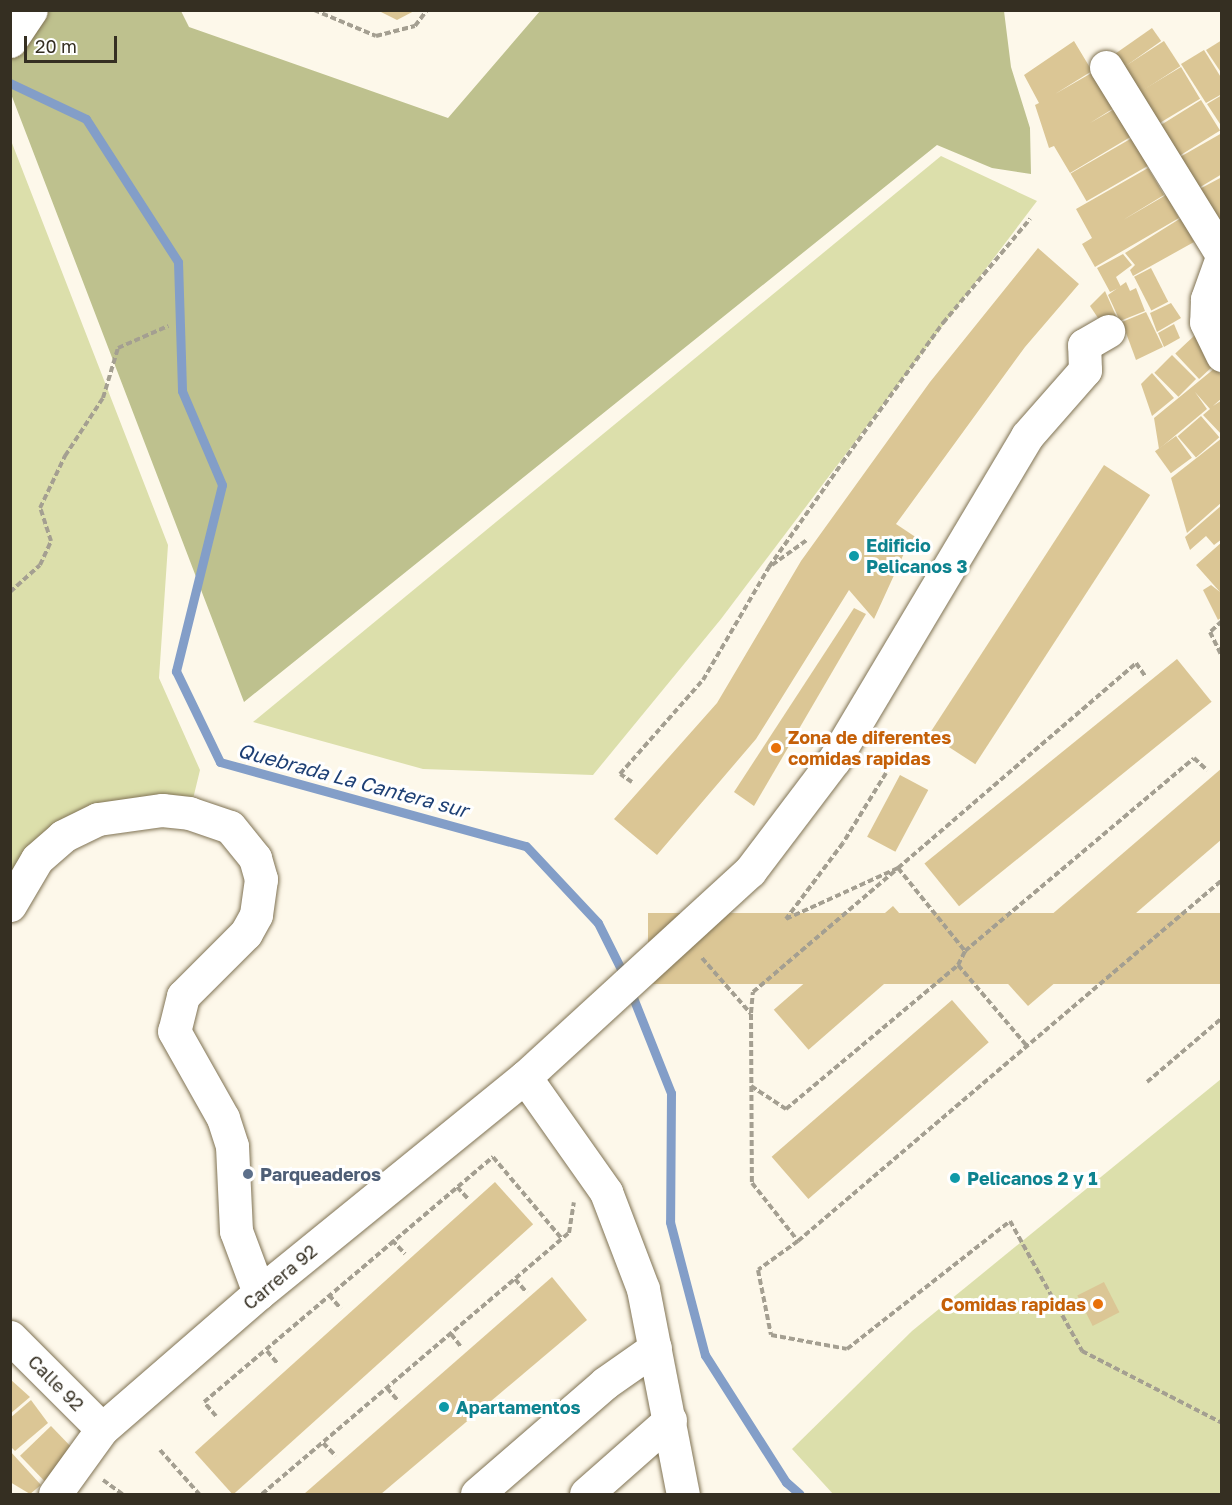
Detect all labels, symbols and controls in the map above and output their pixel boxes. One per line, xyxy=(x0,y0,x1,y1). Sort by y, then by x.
scale bar xyxy=(27,24,120,62)
text: 20 m xyxy=(35,35,77,57)
place label: Edificio Pelicanos 3 xyxy=(866,535,968,578)
marker: Edificio Pelicanos 3 xyxy=(847,549,861,563)
place label: Zona de diferentes comidas rapidas xyxy=(788,727,951,770)
water label: Quebrada La Cantera sur xyxy=(235,738,471,822)
marker: Zona de diferentes comidas rapidas xyxy=(769,741,783,755)
place label: Parqueaderos xyxy=(260,1163,381,1185)
marker: Parqueaderos xyxy=(241,1167,255,1181)
place label: Pelicanos 2 y 1 xyxy=(967,1167,1098,1189)
marker: Pelicanos 2 y 1 xyxy=(948,1171,962,1185)
street label: Carrera 92 xyxy=(239,1240,321,1314)
place label: Comidas rapidas xyxy=(941,1293,1086,1315)
marker: Comidas rapidas xyxy=(1091,1297,1105,1311)
street label: Calle 92 xyxy=(24,1351,88,1415)
place label: Apartamentos xyxy=(456,1396,581,1418)
marker: Apartamentos xyxy=(437,1400,451,1414)

